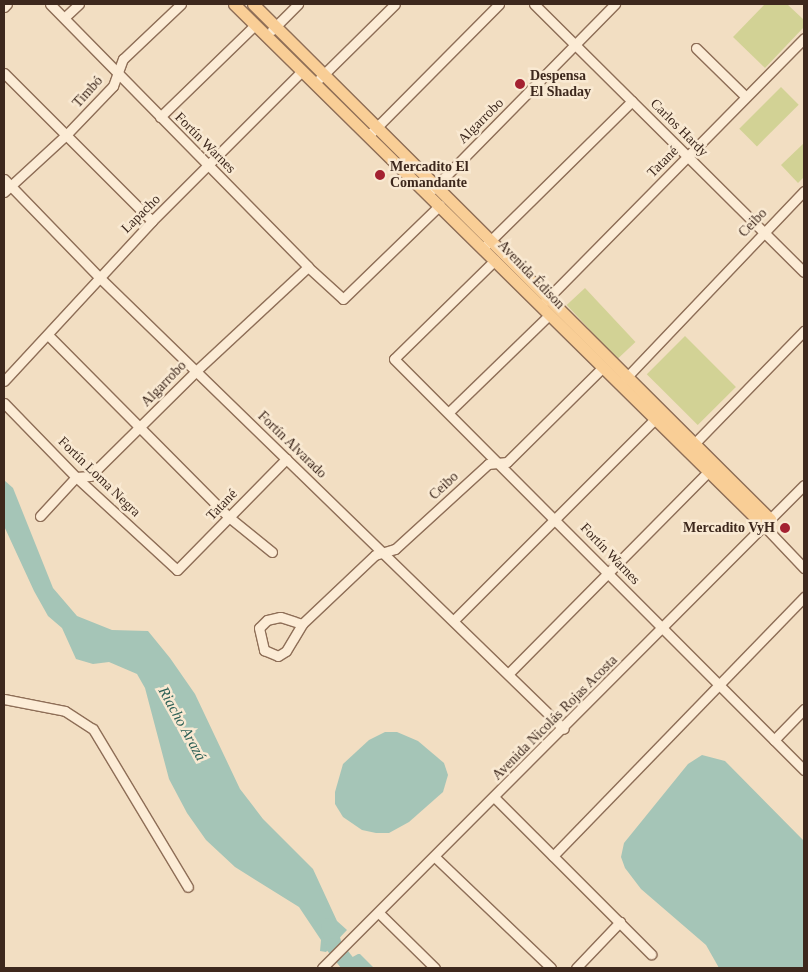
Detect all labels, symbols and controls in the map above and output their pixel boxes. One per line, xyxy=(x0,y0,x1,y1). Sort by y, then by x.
place label: Despensa El Shaday xyxy=(530,68,591,100)
street label: Timbó xyxy=(69,73,107,111)
marker: Despensa El Shaday xyxy=(514,78,526,90)
street label: Algarrobo xyxy=(455,95,507,147)
street label: Carlos Hardy xyxy=(647,96,711,160)
street label: Fortín Warnes xyxy=(171,109,239,177)
street label: Tatané xyxy=(644,143,682,181)
place label: Mercadito El Comandante xyxy=(390,159,469,192)
marker: Mercadito El Comandante xyxy=(374,169,386,181)
street label: Lapacho xyxy=(118,191,164,237)
street label: Ceibo xyxy=(735,205,771,241)
street label: Avenida Édison xyxy=(494,237,568,313)
street label: Algarrobo xyxy=(138,357,190,411)
street label: Fortín Alvarado xyxy=(254,408,330,482)
street label: Fortín Loma Negra xyxy=(54,433,144,521)
street label: Ceibo xyxy=(426,468,462,504)
street label: Tatané xyxy=(203,486,241,524)
street label: Fortín Warnes xyxy=(576,520,644,588)
place label: Mercadito VyH xyxy=(683,520,775,536)
marker: Mercadito VyH xyxy=(779,522,791,534)
street label: Avenida Nicolás Rojas Acosta xyxy=(489,652,621,784)
water label: Riacho Arazá xyxy=(154,684,210,764)

